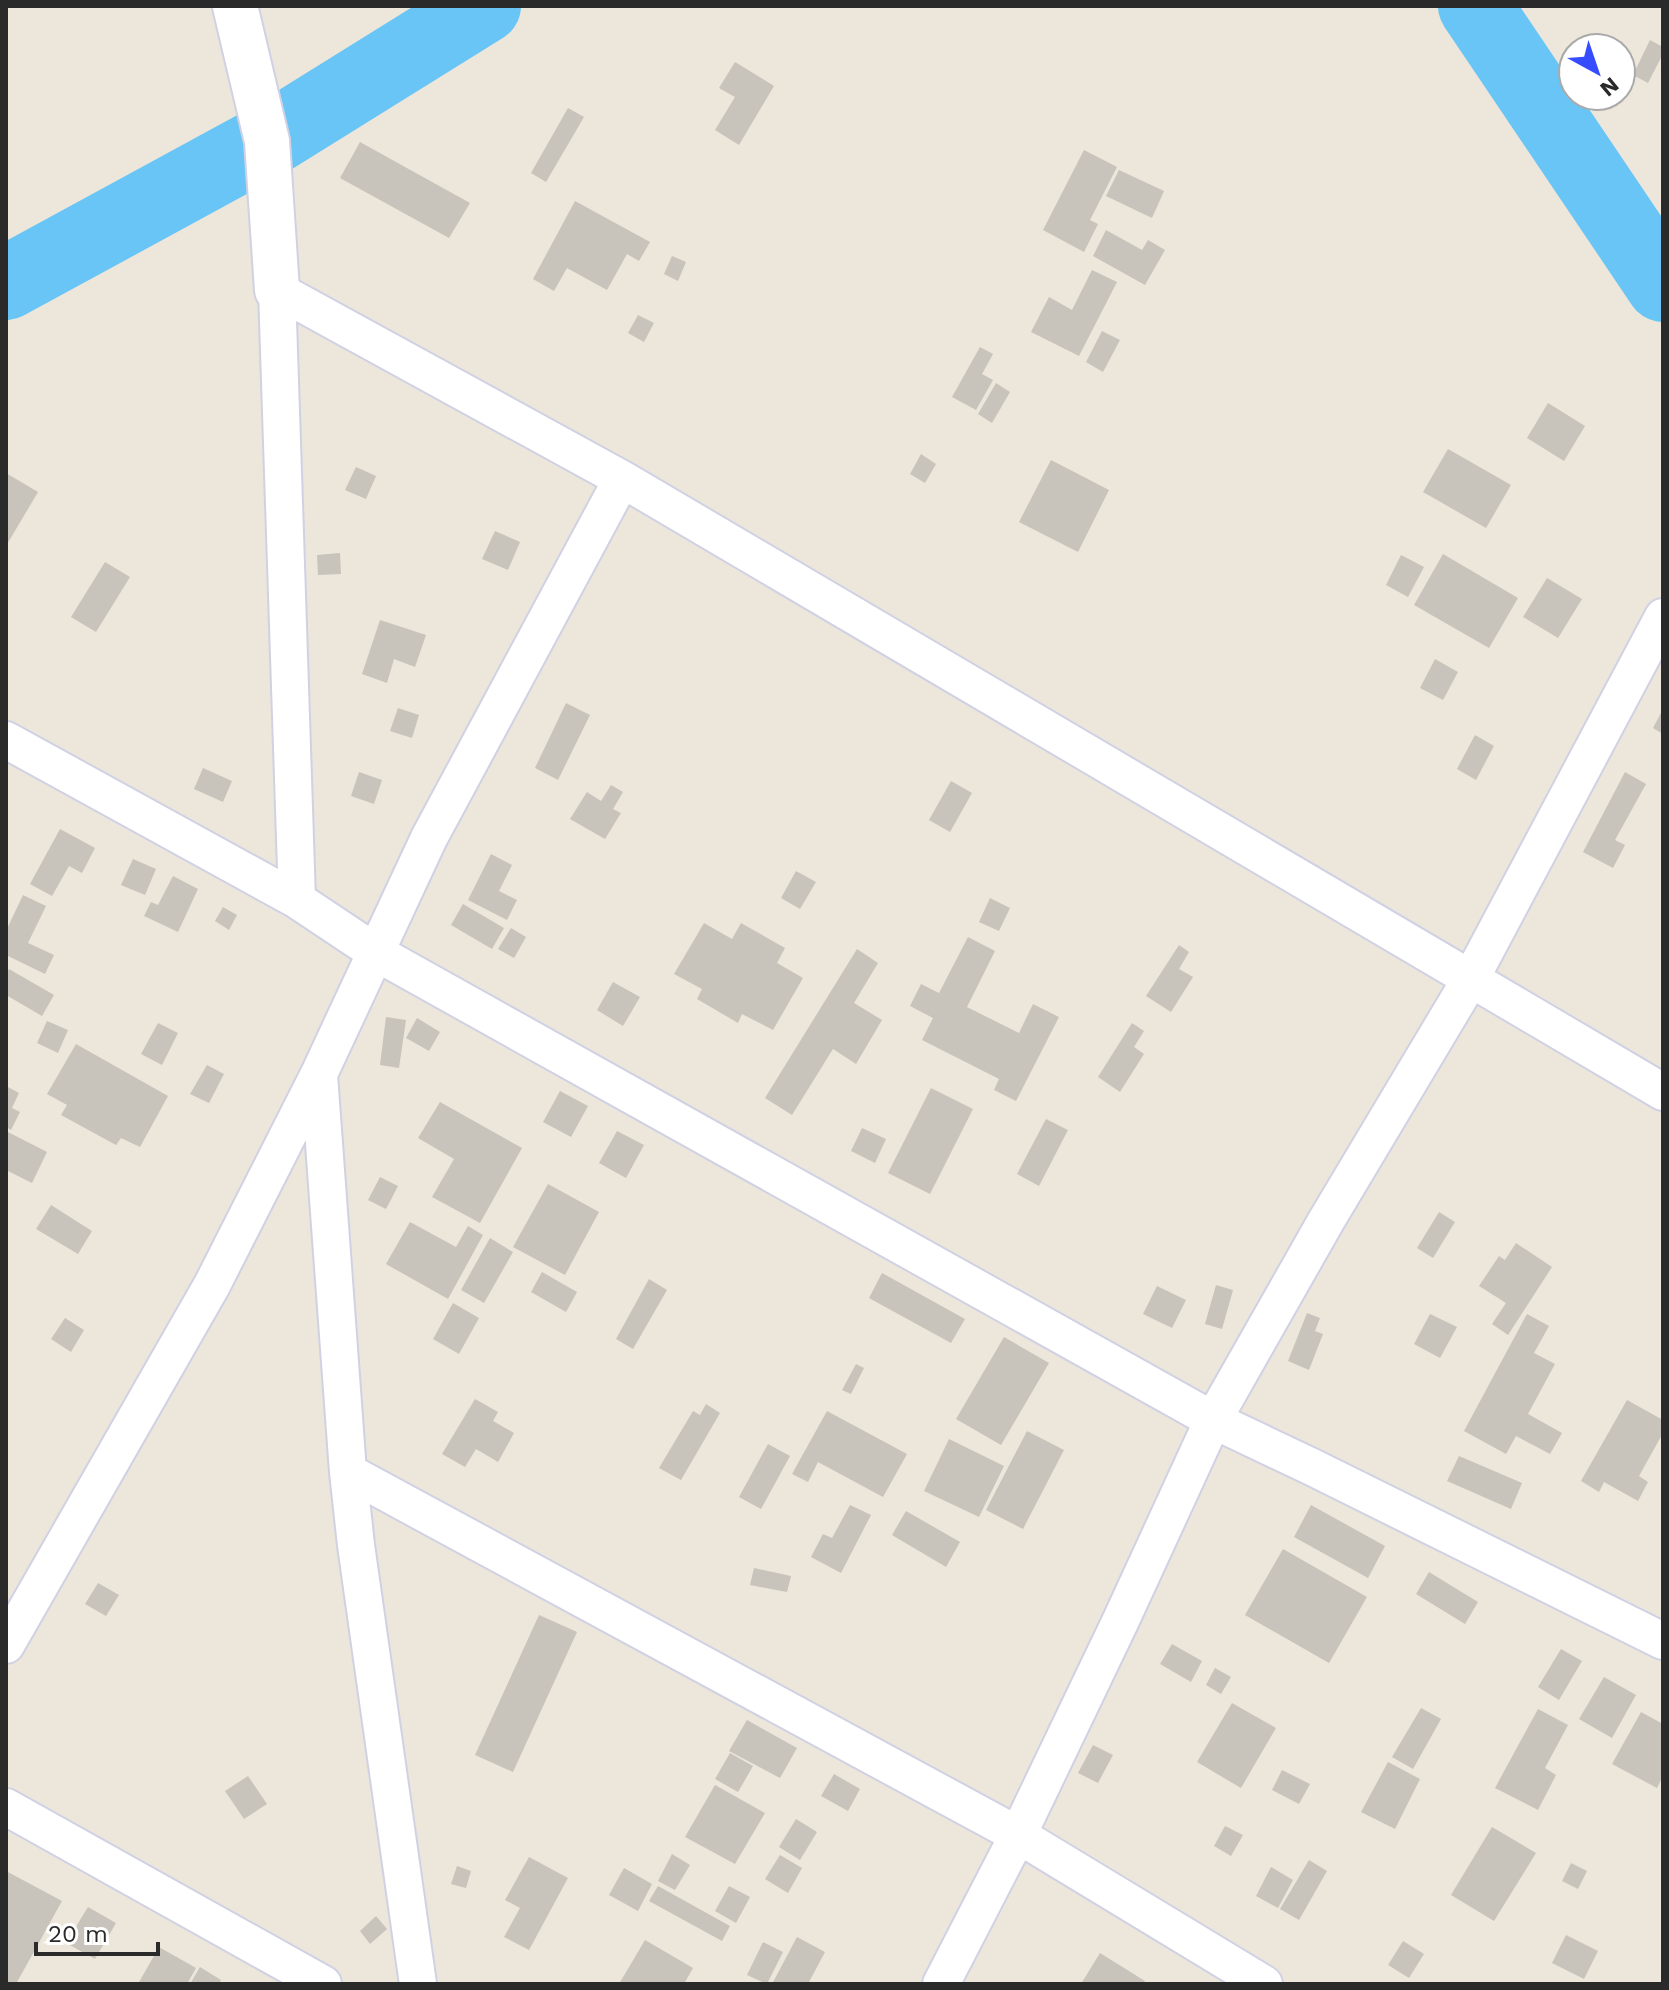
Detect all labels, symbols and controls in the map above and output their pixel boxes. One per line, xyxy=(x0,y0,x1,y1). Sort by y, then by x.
north arrow xyxy=(1557,32,1637,112)
text: N xyxy=(1595,72,1624,102)
scale bar xyxy=(36,1906,158,1956)
text: 20 m xyxy=(48,1920,108,1948)

